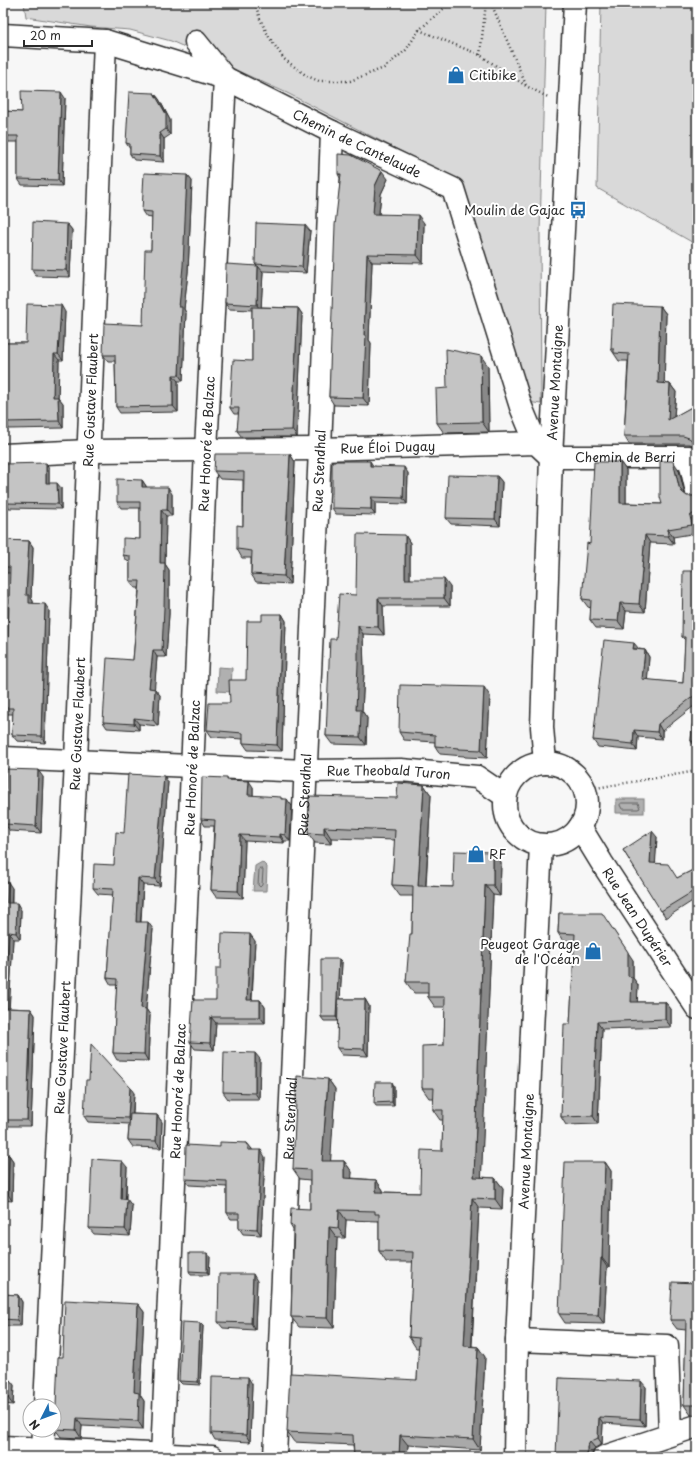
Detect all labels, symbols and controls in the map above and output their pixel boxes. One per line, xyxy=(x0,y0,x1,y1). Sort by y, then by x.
scale bar xyxy=(24,22,92,48)
text: 20 m xyxy=(30,26,61,44)
shop icon: Citibike xyxy=(446,65,466,85)
place label: Citibike xyxy=(469,65,517,84)
street label: Chemin de Cantelaude xyxy=(290,104,424,182)
place label: Moulin de Gajac xyxy=(464,200,565,219)
bus stop icon: Moulin de Gajac xyxy=(568,200,588,220)
street label: Avenue Montaigne xyxy=(542,324,567,441)
street label: Rue Gustave Flaubert xyxy=(78,333,102,467)
street label: Rue Honoré de Balzac xyxy=(193,376,219,512)
street label: Rue Stendhal xyxy=(307,429,330,513)
street label: Rue Éloi Dugay xyxy=(340,436,435,457)
street label: Chemin de Berri xyxy=(575,447,676,466)
street label: Rue Gustave Flaubert xyxy=(65,657,89,791)
street label: Rue Honoré de Balzac xyxy=(179,699,204,836)
street label: Rue Stendhal xyxy=(293,753,315,836)
street label: Rue Theobald Turon xyxy=(327,760,452,784)
shop icon: RF xyxy=(466,844,486,864)
place label: RF xyxy=(489,844,506,863)
street label: Rue Jean Dupérier xyxy=(598,863,678,970)
place label: Peugeot Garage de l'Océan xyxy=(480,934,580,968)
shop icon: Peugeot Garage de l'Océan xyxy=(583,941,603,961)
street label: Rue Gustave Flaubert xyxy=(49,980,74,1115)
street label: Rue Honoré de Balzac xyxy=(165,1023,190,1160)
street label: Rue Stendhal xyxy=(278,1077,301,1160)
street label: Avenue Montaigne xyxy=(513,1093,538,1210)
north arrow xyxy=(22,1398,62,1438)
text: N xyxy=(25,1416,43,1434)

